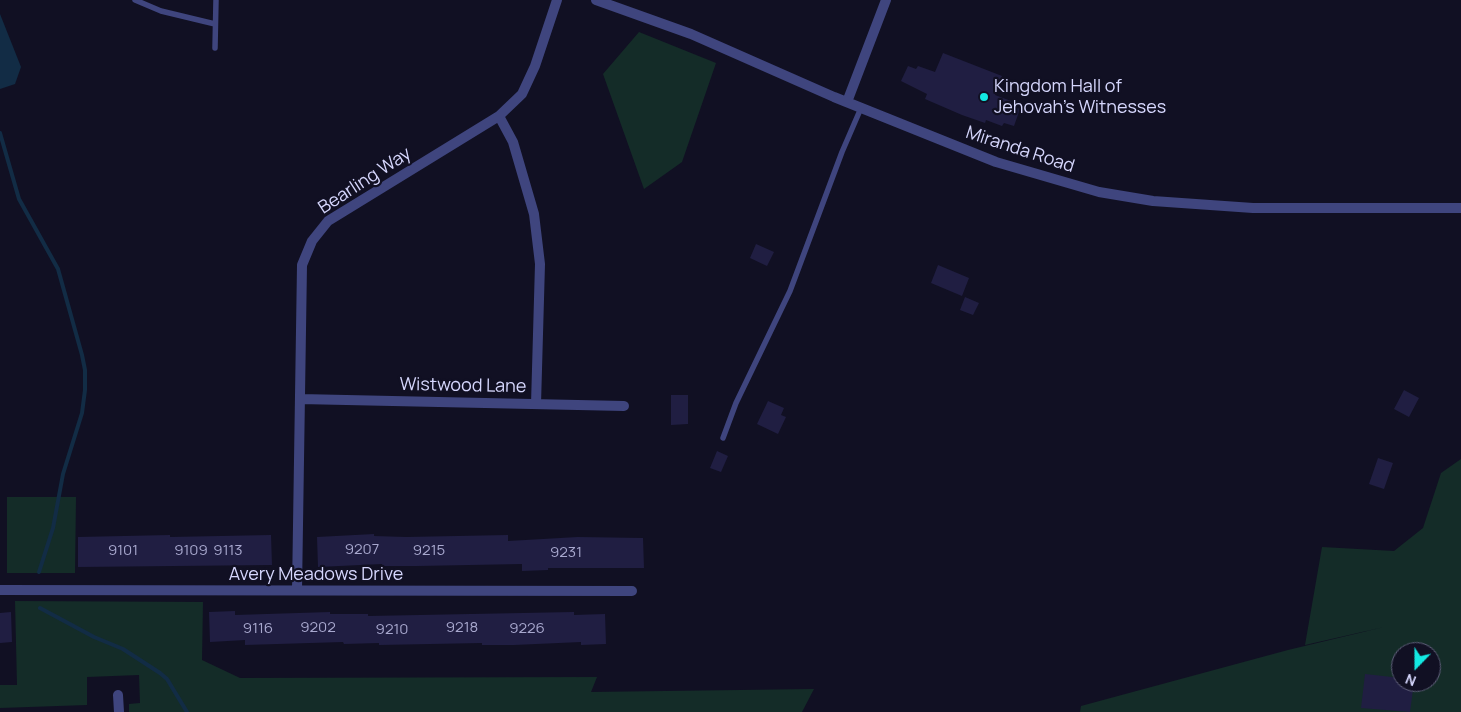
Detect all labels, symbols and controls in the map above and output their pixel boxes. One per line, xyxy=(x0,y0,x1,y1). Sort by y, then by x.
place label: Kingdom Hall of Jehovah’s Witnesses xyxy=(994,76,1166,118)
marker: Kingdom Hall of Jehovah’s Witnesses xyxy=(978,91,990,103)
street label: Miranda Road xyxy=(963,122,1077,178)
street label: Bearling Way xyxy=(315,143,415,219)
street label: Wistwood Lane xyxy=(399,374,527,398)
house number: 9207 xyxy=(345,541,379,559)
house number: 9101 xyxy=(108,542,138,560)
house number: 9109 xyxy=(174,542,208,560)
house number: 9113 xyxy=(213,542,243,560)
house number: 9215 xyxy=(413,542,445,560)
house number: 9231 xyxy=(550,544,582,562)
street label: Avery Meadows Drive xyxy=(229,564,403,586)
house number: 9202 xyxy=(300,619,336,637)
house number: 9218 xyxy=(446,619,478,637)
house number: 9116 xyxy=(243,620,273,638)
house number: 9226 xyxy=(509,620,545,638)
house number: 9210 xyxy=(376,621,408,639)
north arrow xyxy=(1391,642,1441,692)
text: N xyxy=(1402,670,1419,691)

